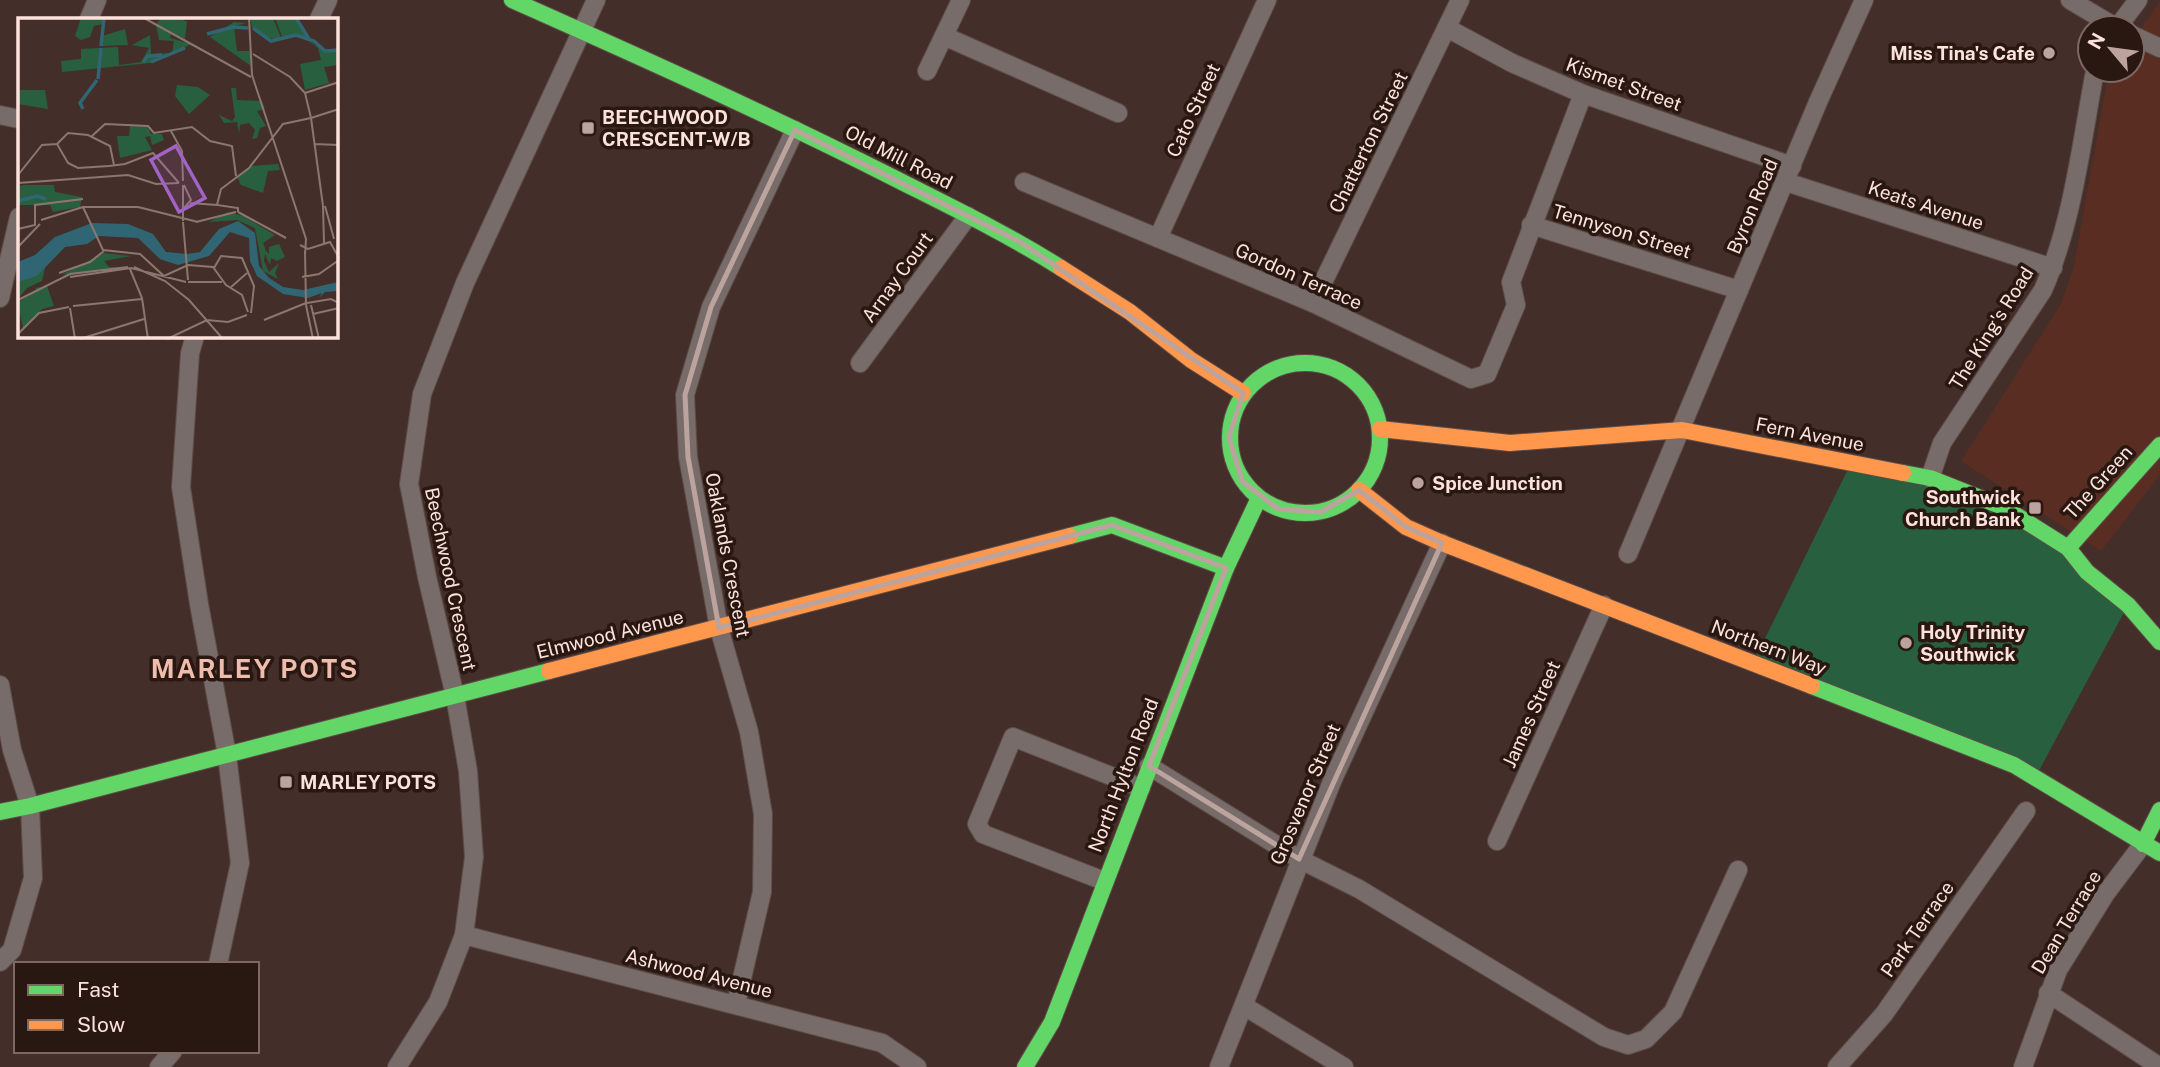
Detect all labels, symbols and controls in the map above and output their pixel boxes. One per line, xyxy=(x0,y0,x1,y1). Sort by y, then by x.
north arrow xyxy=(2076,14,2146,84)
inset map xyxy=(18,18,338,338)
text: N xyxy=(2083,29,2109,53)
place label: Miss Tina's Cafe xyxy=(1890,42,2035,64)
marker: Miss Tina's Cafe xyxy=(2041,45,2057,61)
street label: Kismet Street xyxy=(1563,53,1685,115)
street label: Cato Street xyxy=(1162,60,1224,160)
street label: Chatterton Street xyxy=(1324,68,1412,216)
place label: BEECHWOOD CRESCENT-W/B xyxy=(602,106,751,150)
marker: BEECHWOOD CRESCENT-W/B xyxy=(580,120,596,136)
street label: Old Mill Road xyxy=(842,121,956,193)
street label: Byron Road xyxy=(1722,155,1782,257)
street label: Keats Avenue xyxy=(1866,176,1986,234)
street label: Tennyson Street xyxy=(1550,199,1694,263)
street label: Arnay Court xyxy=(857,228,937,326)
street label: Gordon Terrace xyxy=(1232,238,1366,314)
street label: The King's Road xyxy=(1944,263,2038,393)
street label: Fern Avenue xyxy=(1754,413,1866,455)
street label: The Green xyxy=(2059,441,2137,523)
street label: Oaklands Crescent xyxy=(701,471,755,639)
place label: Spice Junction xyxy=(1432,472,1563,494)
marker: Spice Junction xyxy=(1410,475,1426,491)
street label: Beechwood Crescent xyxy=(421,485,481,673)
place label: Southwick Church Bank xyxy=(1905,486,2021,530)
marker: Southwick Church Bank xyxy=(2027,500,2043,516)
street label: Elmwood Avenue xyxy=(534,605,686,663)
street label: Northern Way xyxy=(1708,615,1830,679)
place label: Holy Trinity Southwick xyxy=(1920,621,2026,665)
marker: Holy Trinity Southwick xyxy=(1898,635,1914,651)
district label: MARLEY POTS xyxy=(151,653,359,684)
street label: James Street xyxy=(1498,657,1564,771)
street label: North Hylton Road xyxy=(1083,695,1163,855)
street label: Grosvenor Street xyxy=(1265,720,1345,868)
place label: MARLEY POTS xyxy=(300,771,436,793)
marker: MARLEY POTS xyxy=(278,774,294,790)
street label: Dean Terrace xyxy=(2027,866,2105,978)
street label: Park Terrace xyxy=(1876,877,1958,981)
street label: Ashwood Avenue xyxy=(623,944,775,1002)
legend xyxy=(14,962,259,1053)
text: Fast xyxy=(77,977,119,1002)
text: Slow xyxy=(77,1012,125,1037)

